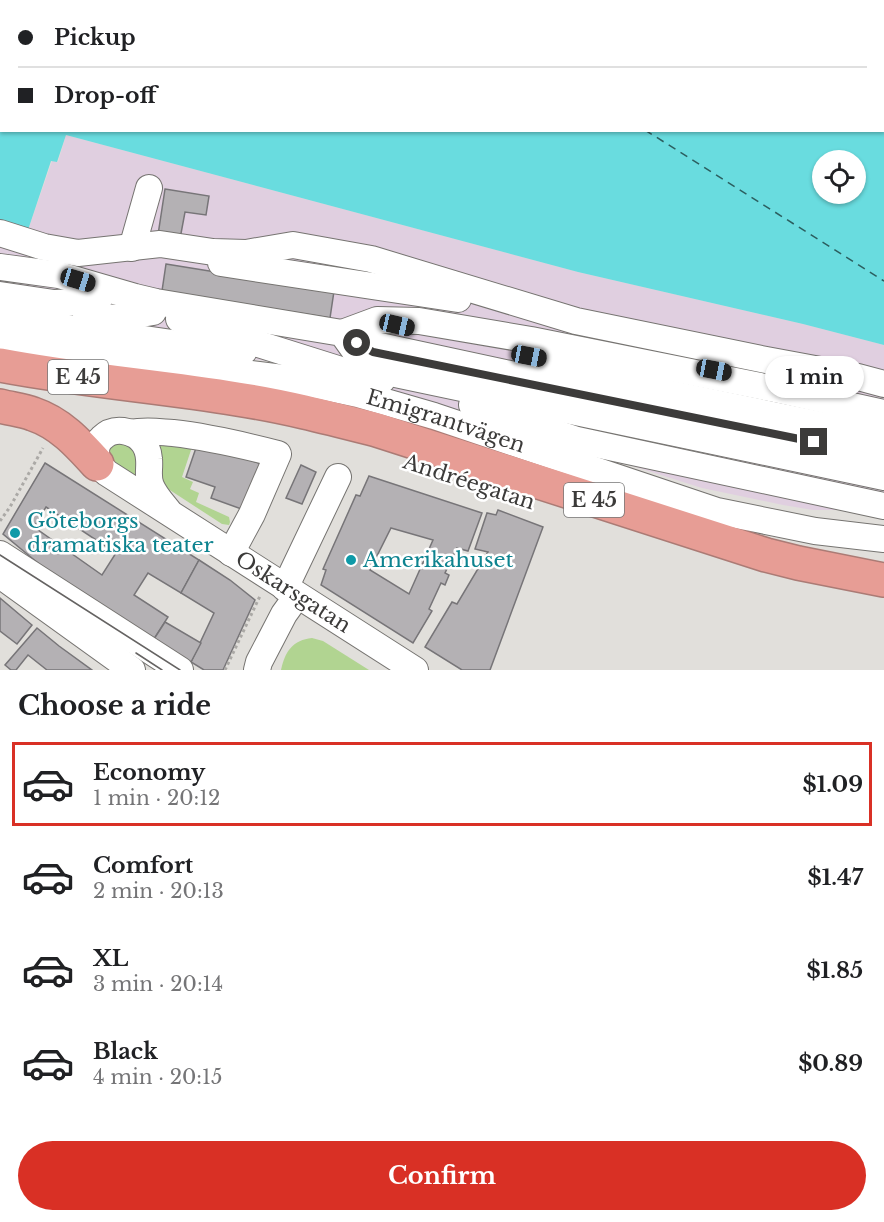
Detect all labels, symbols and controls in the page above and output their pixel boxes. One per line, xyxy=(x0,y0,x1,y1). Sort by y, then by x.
text: Pickup xyxy=(54,24,136,51)
text: Drop-off xyxy=(54,82,156,109)
map controls xyxy=(812,150,866,204)
button: locate xyxy=(812,150,866,204)
car xyxy=(58,266,98,294)
car xyxy=(377,312,417,338)
route start xyxy=(343,329,370,356)
car xyxy=(510,344,548,368)
callout: 1 min xyxy=(764,355,864,397)
car xyxy=(695,358,733,382)
road number: E 45 xyxy=(48,360,108,394)
text: 1 min xyxy=(786,365,843,389)
street label: Emigrantvägen xyxy=(363,384,528,459)
route end xyxy=(800,428,827,455)
street label: Andréegatan xyxy=(399,448,538,516)
road number: E 45 xyxy=(564,483,624,517)
place label: Göteborgs dramatiska teater xyxy=(27,508,214,558)
marker: Göteborgs dramatiska teater xyxy=(8,526,22,540)
street label: Oskarsgatan xyxy=(231,546,356,639)
place label: Amerikahuset xyxy=(362,547,514,573)
marker: Amerikahuset xyxy=(344,553,358,567)
text: Choose a ride xyxy=(18,689,211,722)
icon: car xyxy=(21,757,75,811)
text: Economy xyxy=(93,759,205,786)
text: $1.09 xyxy=(803,771,863,798)
text: 1 min · 20:12 xyxy=(93,786,220,810)
icon: car xyxy=(21,850,75,904)
text: Comfort xyxy=(93,852,193,879)
text: $1.47 xyxy=(808,864,863,891)
text: 2 min · 20:13 xyxy=(93,879,224,903)
icon: car xyxy=(21,943,75,997)
text: XL xyxy=(93,945,128,972)
text: $1.85 xyxy=(806,957,863,984)
text: 3 min · 20:14 xyxy=(93,972,223,996)
icon: car xyxy=(21,1036,75,1090)
text: Black xyxy=(93,1038,158,1065)
text: $0.89 xyxy=(798,1050,863,1077)
text: 4 min · 20:15 xyxy=(93,1065,222,1089)
button: Confirm xyxy=(18,1141,866,1210)

